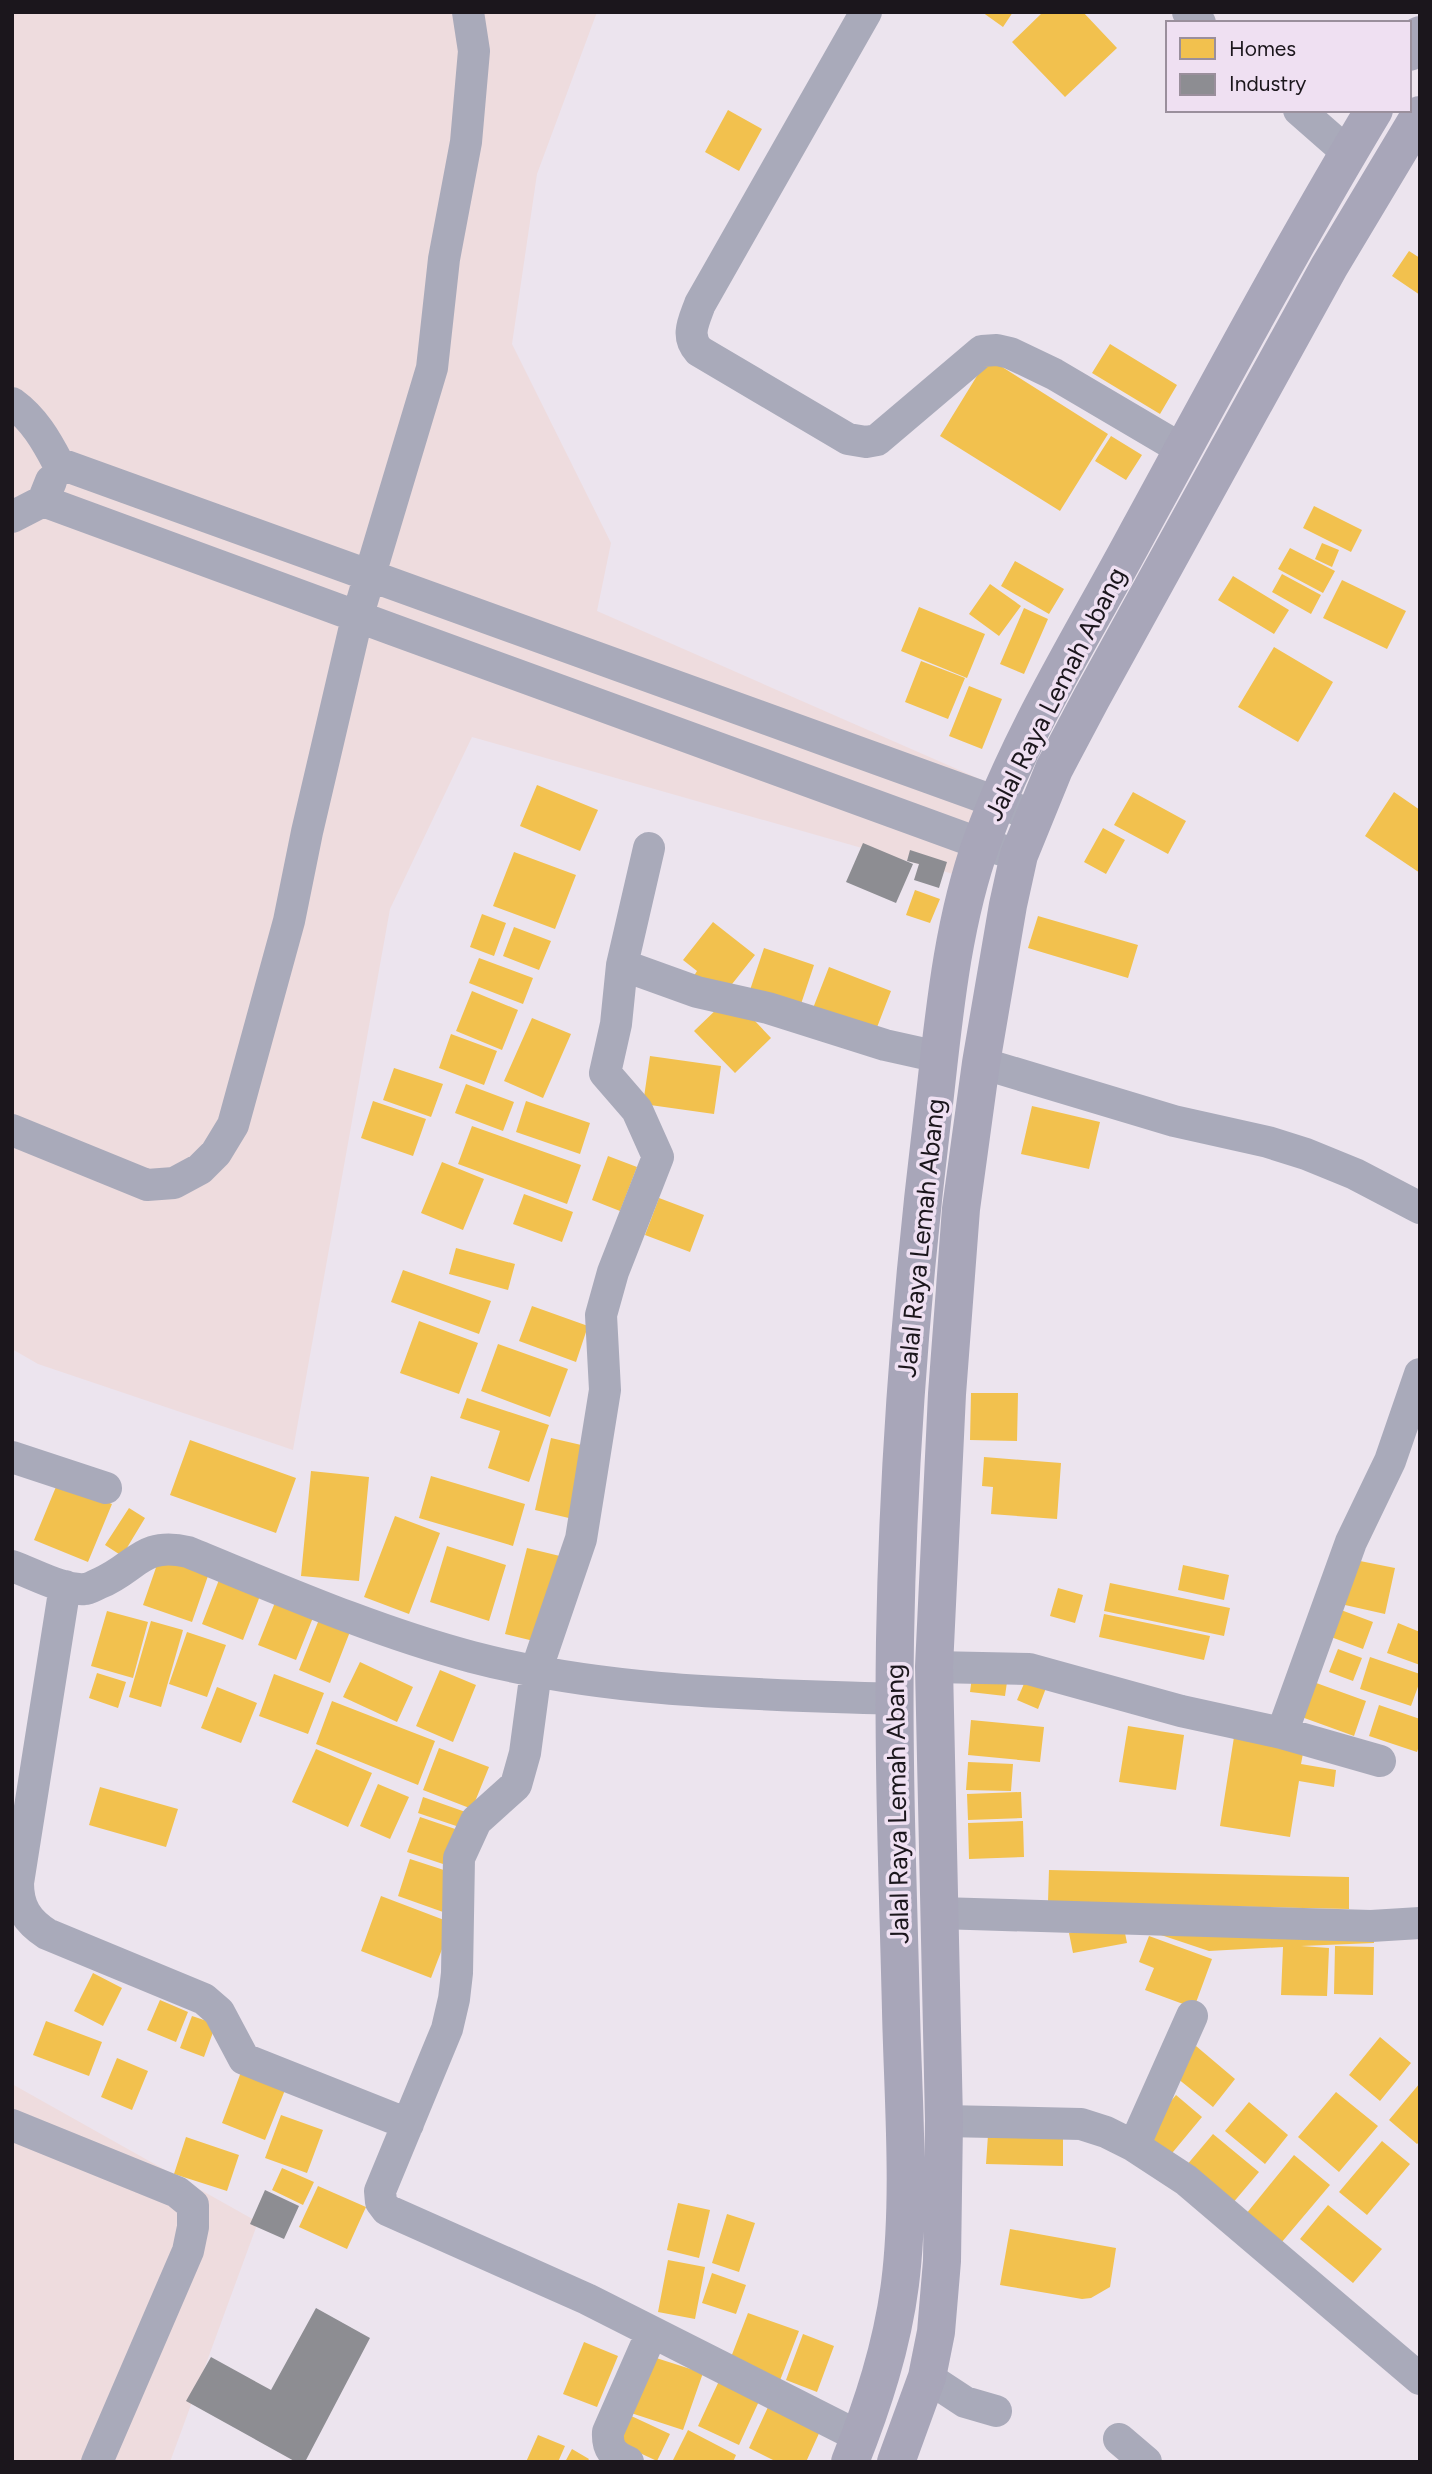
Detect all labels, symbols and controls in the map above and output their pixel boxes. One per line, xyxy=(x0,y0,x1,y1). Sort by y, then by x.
legend xyxy=(1166,21,1411,112)
text: Homes xyxy=(1229,36,1296,61)
text: Industry xyxy=(1229,71,1306,96)
street label: Jalal Raya Lemah Abang xyxy=(977,562,1133,826)
street label: Jalal Raya Lemah Abang xyxy=(890,1097,952,1379)
street label: Jalal Raya Lemah Abang xyxy=(879,1664,915,1944)

